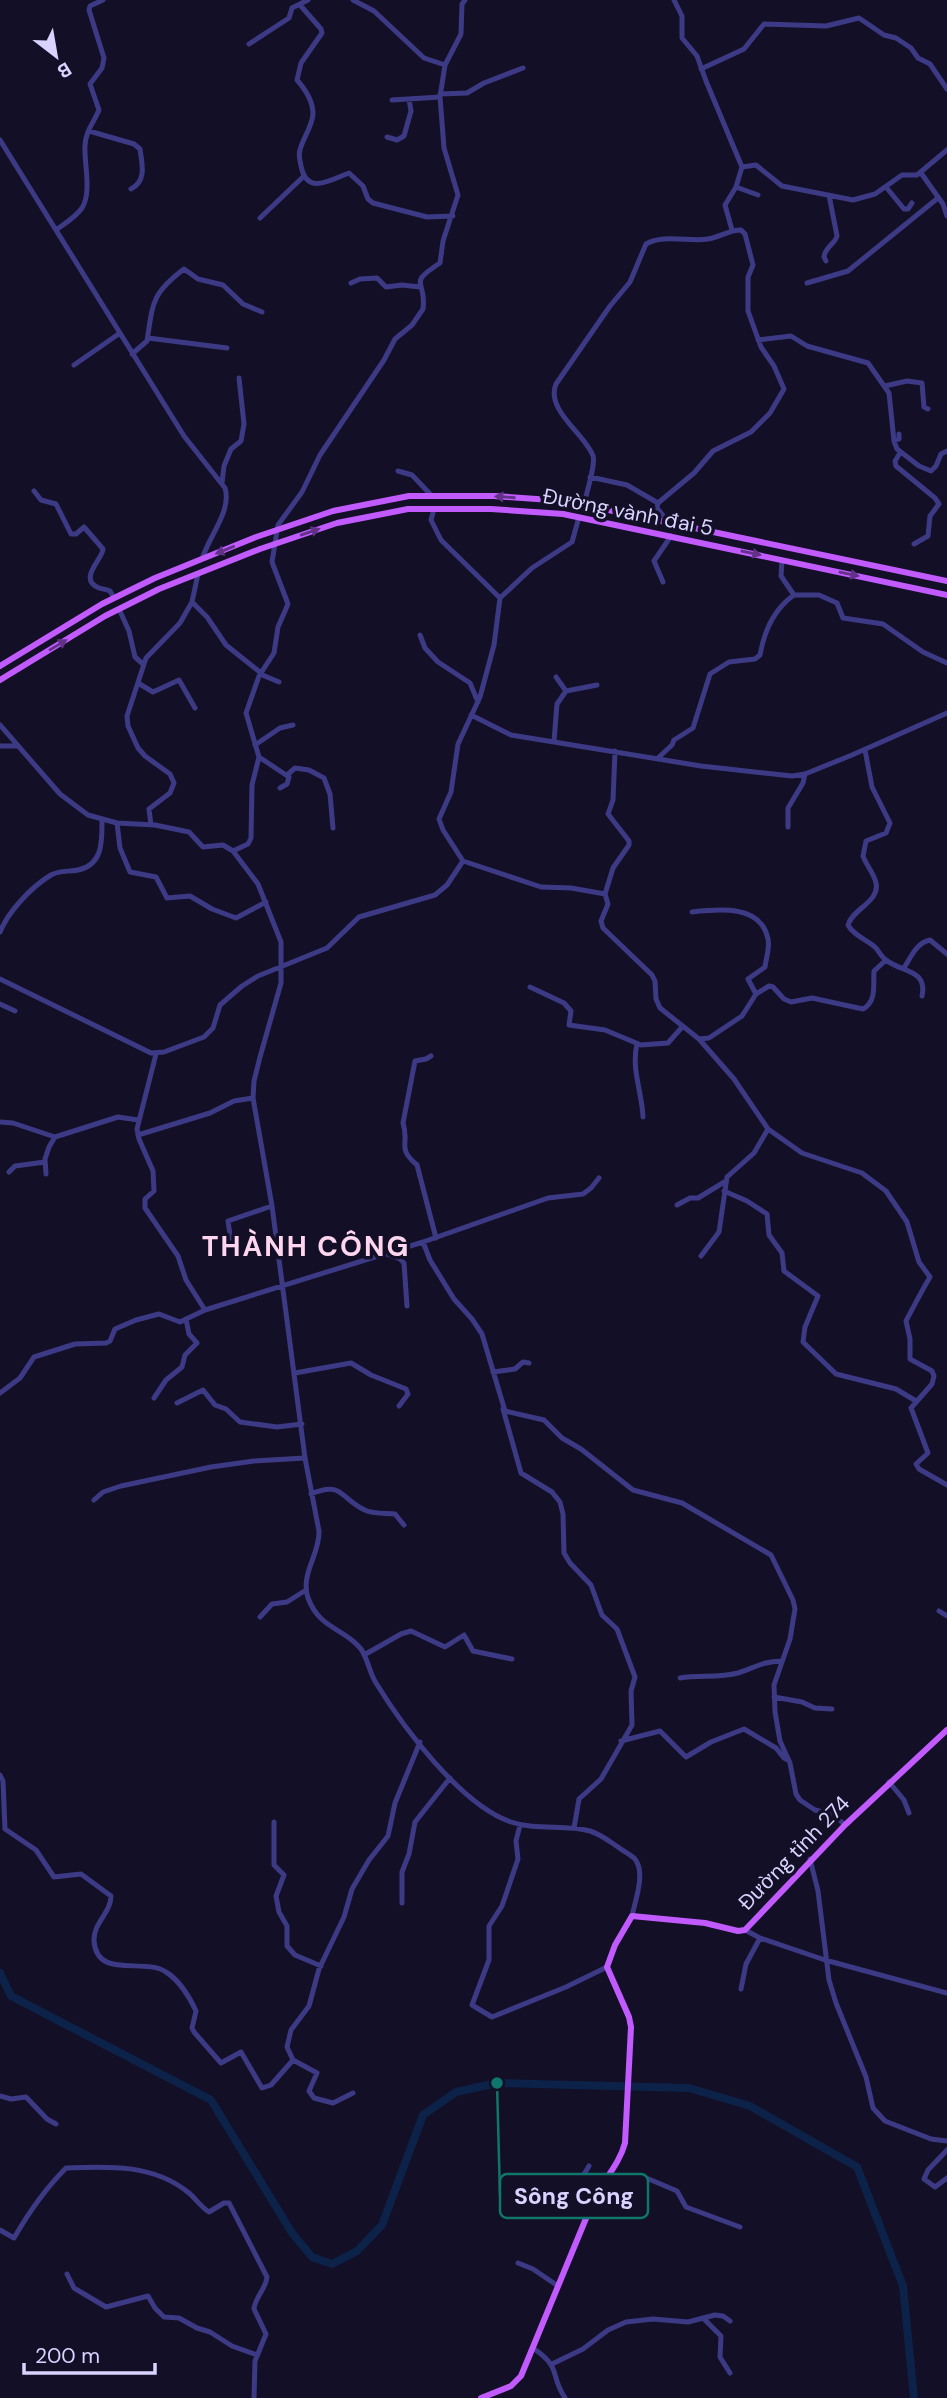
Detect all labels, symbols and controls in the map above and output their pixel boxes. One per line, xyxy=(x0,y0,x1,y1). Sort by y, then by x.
north arrow xyxy=(21,21,91,91)
text: B xyxy=(53,56,76,84)
street label: Đường vành đai 5 xyxy=(541,482,715,542)
one-way arrow xyxy=(494,491,516,502)
one-way arrow xyxy=(300,526,321,537)
one-way arrow xyxy=(214,544,235,555)
one-way arrow xyxy=(740,548,762,559)
one-way arrow xyxy=(838,569,860,580)
one-way arrow xyxy=(49,638,68,651)
district label: THÀNH CÔNG xyxy=(202,1228,410,1265)
street label: Đường tỉnh 274 xyxy=(732,1789,856,1916)
callout: Sông Công xyxy=(500,2174,648,2218)
text: Sông Công xyxy=(514,2181,634,2211)
scale bar xyxy=(24,2332,156,2376)
text: 200 m xyxy=(35,2342,100,2370)

